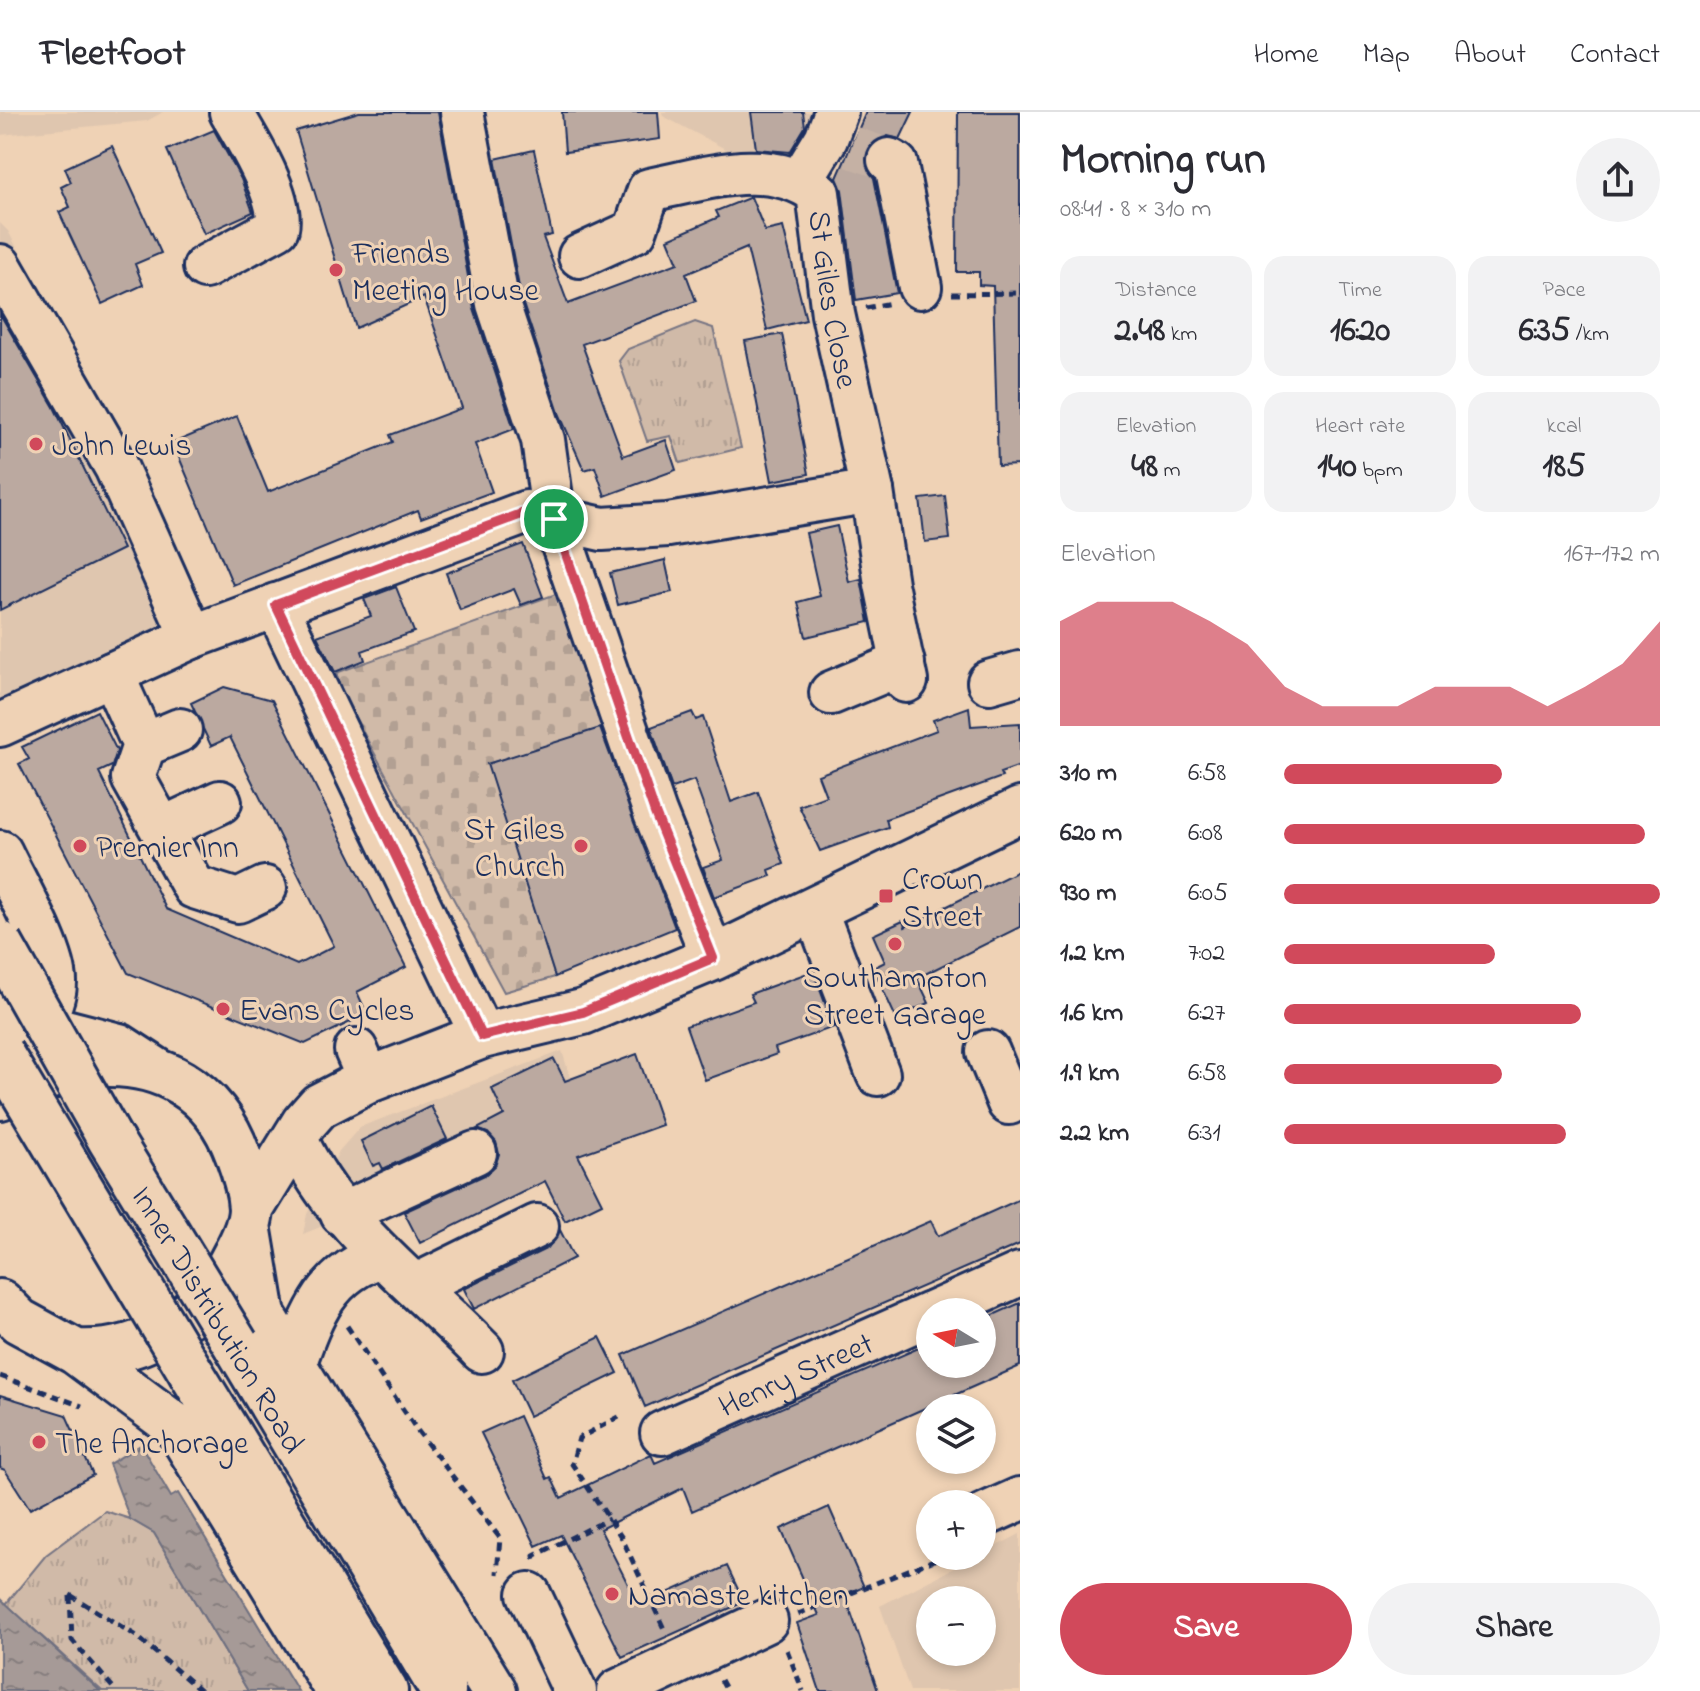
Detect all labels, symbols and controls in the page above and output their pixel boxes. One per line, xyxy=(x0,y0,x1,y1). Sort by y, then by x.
text: Fleetfoot xyxy=(40,27,185,83)
text: Home xyxy=(1253,35,1319,76)
text: Map xyxy=(1363,35,1410,76)
text: About xyxy=(1454,35,1526,76)
text: Contact xyxy=(1570,35,1660,76)
text: Morning run xyxy=(1060,129,1266,193)
button: share xyxy=(1576,138,1660,222)
text: 08:41 · 8 × 310 m xyxy=(1060,191,1211,229)
street label: St Giles Close xyxy=(793,208,869,394)
place label: Friends Meeting House xyxy=(351,232,540,316)
marker: Friends Meeting House xyxy=(327,261,345,279)
text: Distance xyxy=(1115,275,1197,307)
text: Time xyxy=(1338,275,1382,307)
text: Pace xyxy=(1543,275,1585,307)
text: 2.48 xyxy=(1115,307,1165,357)
text: 16:20 xyxy=(1330,307,1390,357)
text: 6:35 xyxy=(1519,307,1570,357)
text: km xyxy=(1165,319,1197,351)
text: /km xyxy=(1570,319,1609,351)
text: Elevation xyxy=(1116,411,1196,443)
text: Heart rate xyxy=(1315,411,1405,443)
text: kcal xyxy=(1547,411,1581,443)
place label: John Lewis xyxy=(52,424,192,471)
marker: John Lewis xyxy=(27,435,45,453)
text: 48 xyxy=(1131,443,1158,493)
text: 140 xyxy=(1317,443,1357,493)
text: 185 xyxy=(1542,443,1586,493)
text: m xyxy=(1158,455,1181,487)
text: bpm xyxy=(1357,455,1403,487)
pin xyxy=(520,485,588,553)
icon: arrive xyxy=(532,497,576,541)
text: Elevation xyxy=(1060,536,1156,574)
text: 167–172 m xyxy=(1564,536,1660,574)
text: 310 m xyxy=(1060,755,1117,793)
text: 6:58 xyxy=(1188,755,1226,793)
place label: St Giles Church xyxy=(464,808,565,892)
text: 620 m xyxy=(1060,815,1122,853)
text: 6:08 xyxy=(1188,815,1223,853)
place label: Premier Inn xyxy=(96,826,239,873)
marker: Premier Inn xyxy=(71,837,89,855)
marker: St Giles Church xyxy=(572,837,590,855)
place label: Crown Street xyxy=(902,858,983,942)
text: 930 m xyxy=(1060,875,1116,913)
text: 6:05 xyxy=(1188,875,1228,913)
marker: Crown Street xyxy=(877,887,895,905)
marker: Southampton Street Garage xyxy=(886,935,904,953)
text: 1.2 km xyxy=(1060,935,1125,973)
text: 7:02 xyxy=(1188,935,1225,973)
place label: Southampton Street Garage xyxy=(803,956,987,1040)
place label: Evans Cycles xyxy=(239,989,415,1036)
text: 1.6 km xyxy=(1060,995,1123,1033)
text: 6:27 xyxy=(1188,995,1225,1033)
marker: Evans Cycles xyxy=(214,1000,232,1018)
text: 1.9 km xyxy=(1060,1055,1119,1093)
text: 6:58 xyxy=(1188,1055,1226,1093)
text: 2.2 km xyxy=(1060,1115,1129,1153)
text: 6:31 xyxy=(1188,1115,1221,1153)
street label: Inner Distribution Road xyxy=(117,1178,315,1464)
north arrow xyxy=(916,1298,996,1378)
map controls xyxy=(916,1298,996,1666)
street label: Henry Street xyxy=(712,1322,882,1432)
button: layers xyxy=(916,1394,996,1474)
place label: The Anchorage xyxy=(55,1422,249,1469)
marker: The Anchorage xyxy=(30,1433,48,1451)
button: + xyxy=(916,1490,996,1570)
place label: Namaste kitchen xyxy=(628,1574,848,1621)
button: Save xyxy=(1060,1583,1352,1675)
button: Share xyxy=(1368,1583,1660,1675)
marker: Namaste kitchen xyxy=(603,1585,621,1603)
button: − xyxy=(916,1586,996,1666)

